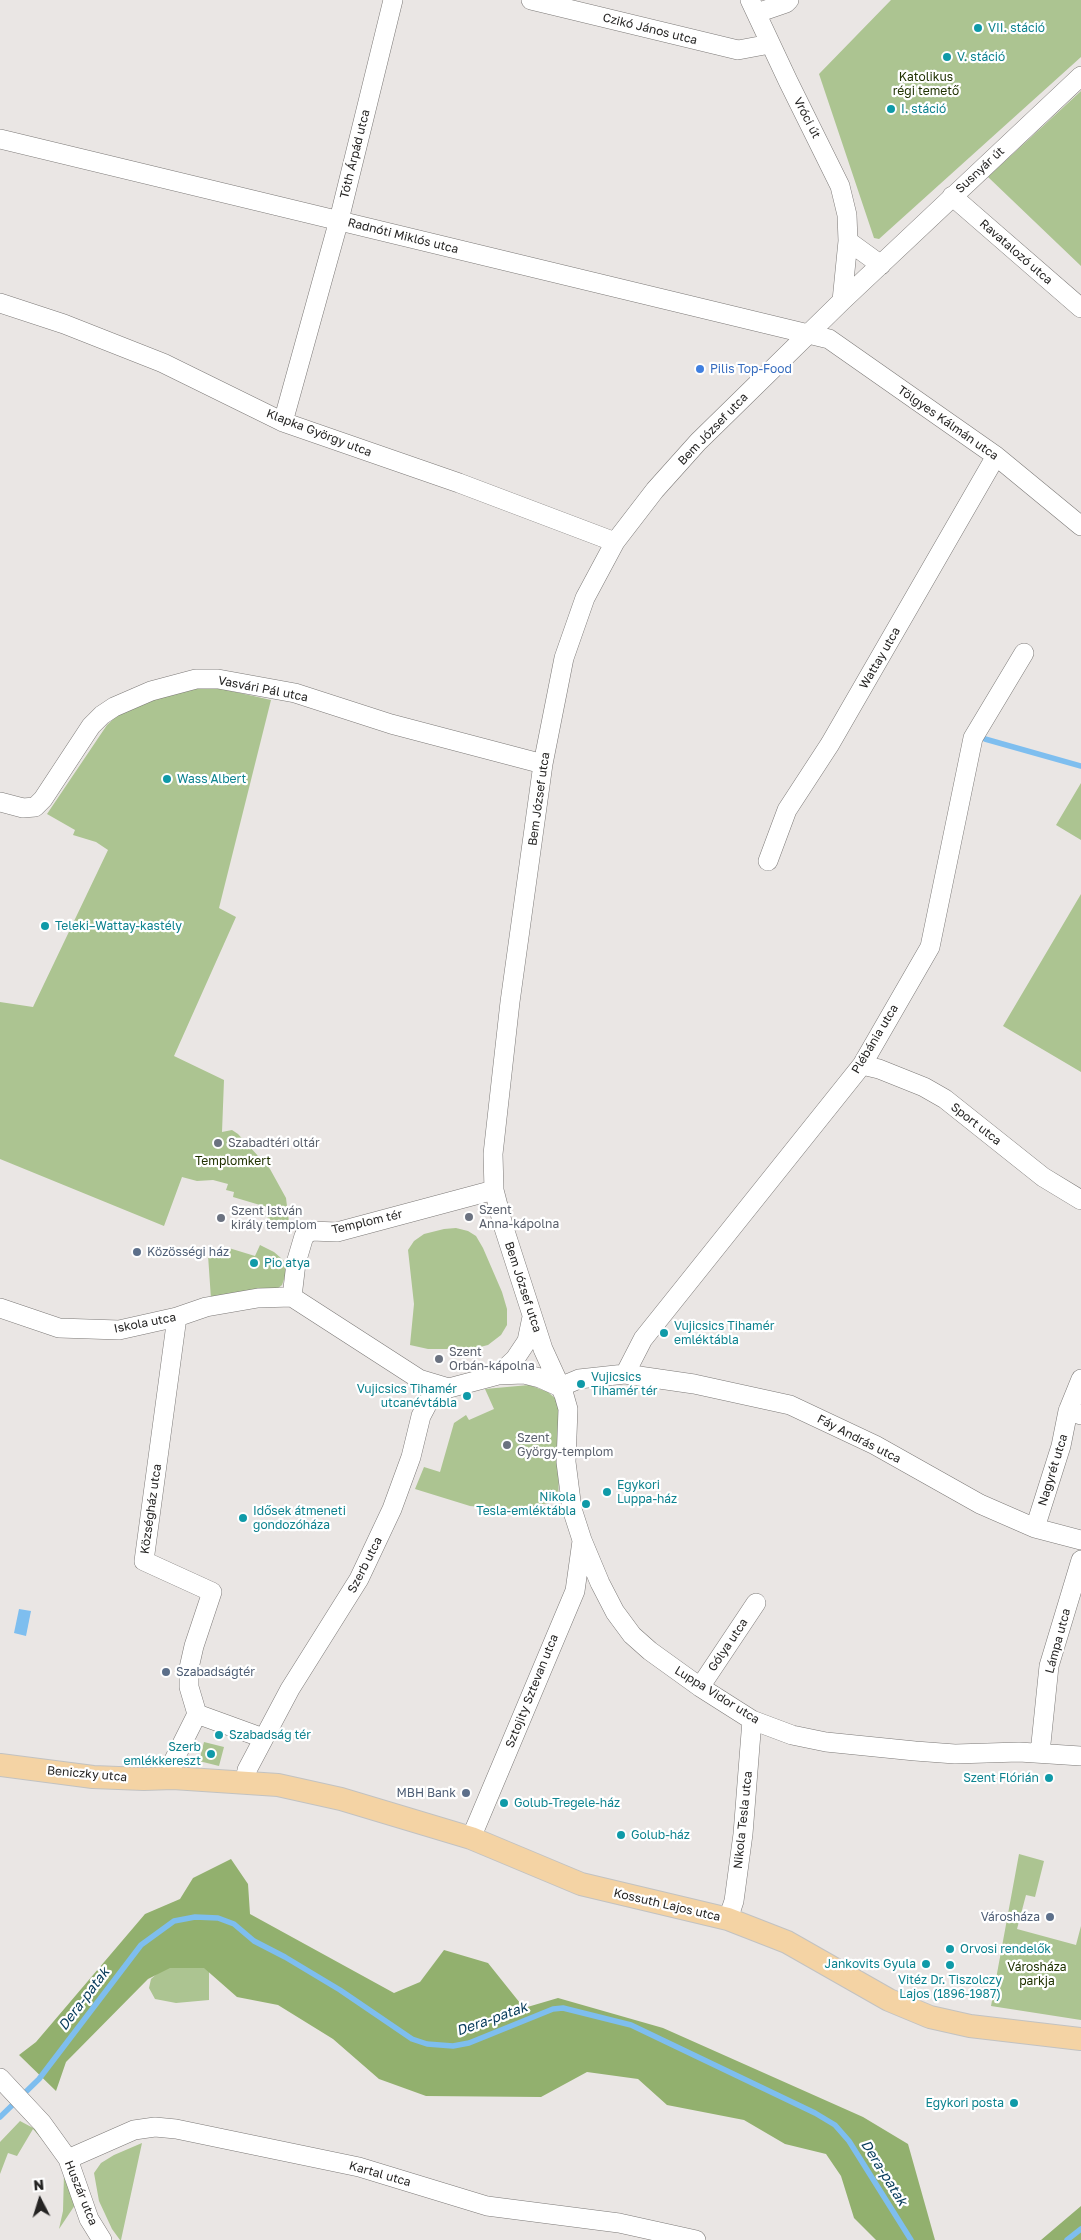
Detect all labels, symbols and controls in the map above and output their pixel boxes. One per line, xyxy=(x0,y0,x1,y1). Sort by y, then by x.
street label: Czikó János utca xyxy=(601,10,699,48)
place label: VII. stáció xyxy=(988,21,1045,35)
marker: VII. stáció xyxy=(972,22,984,34)
place label: V. stáció xyxy=(957,50,1005,64)
marker: V. stáció xyxy=(941,51,953,63)
park label: Katolikus régi temető xyxy=(893,70,959,98)
street label: Vróci út xyxy=(791,95,823,141)
place label: I. stáció xyxy=(901,102,946,116)
marker: I. stáció xyxy=(885,103,897,115)
street label: Tóth Árpád utca xyxy=(337,108,373,200)
street label: Susnyár út xyxy=(953,144,1007,196)
street label: Radnóti Miklós utca xyxy=(346,215,460,257)
street label: Ravatalozó utca xyxy=(977,216,1055,288)
place label: Pilis Top-Food xyxy=(710,362,792,376)
marker: Pilis Top-Food xyxy=(694,363,706,375)
street label: Tölgyes Kálmán utca xyxy=(895,383,1001,463)
street label: Bem József utca xyxy=(675,390,751,468)
street label: Klapka György utca xyxy=(264,406,374,460)
street label: Wattay utca xyxy=(857,625,903,691)
street label: Vasvári Pál utca xyxy=(217,673,309,705)
street label: Bem József utca xyxy=(525,751,553,847)
place label: Wass Albert xyxy=(177,772,246,786)
marker: Wass Albert xyxy=(161,773,173,785)
place label: Teleki–Wattay-kastély xyxy=(55,919,182,933)
marker: Teleki–Wattay-kastély xyxy=(39,920,51,932)
street label: Plébánia utca xyxy=(849,1002,901,1076)
street label: Sport utca xyxy=(948,1100,1004,1148)
place label: Szabadtéri oltár xyxy=(228,1136,320,1150)
marker: Szabadtéri oltár xyxy=(212,1137,224,1149)
park label: Templomkert xyxy=(195,1154,271,1168)
place label: Szent Anna-kápolna xyxy=(479,1203,559,1231)
place label: Szent István király templom xyxy=(231,1204,317,1232)
street label: Templom tér xyxy=(330,1207,404,1237)
marker: Szent Anna-kápolna xyxy=(463,1211,475,1223)
marker: Szent István király templom xyxy=(215,1212,227,1224)
street label: Bem József utca xyxy=(502,1240,544,1334)
place label: Közösségi ház xyxy=(147,1245,229,1259)
marker: Közösségi ház xyxy=(131,1246,143,1258)
place label: Pio atya xyxy=(264,1256,310,1270)
marker: Pio atya xyxy=(248,1257,260,1269)
street label: Iskola utca xyxy=(113,1310,177,1336)
place label: Vujicsics Tihamér emléktábla xyxy=(674,1319,774,1347)
marker: Vujicsics Tihamér emléktábla xyxy=(658,1327,670,1339)
place label: Szent Orbán-kápolna xyxy=(449,1345,535,1373)
marker: Szent Orbán-kápolna xyxy=(433,1353,445,1365)
place label: Vujicsics Tihamér tér xyxy=(591,1370,658,1398)
marker: Vujicsics Tihamér tér xyxy=(575,1378,587,1390)
place label: Vujicsics Tihamér utcanévtábla xyxy=(357,1382,457,1410)
marker: Vujicsics Tihamér utcanévtábla xyxy=(461,1390,473,1402)
street label: Fáy András utca xyxy=(815,1412,903,1466)
place label: Szent György-templom xyxy=(517,1431,613,1459)
street label: Nagyrét utca xyxy=(1035,1432,1071,1508)
marker: Szent György-templom xyxy=(501,1439,513,1451)
street label: Községház utca xyxy=(138,1463,164,1555)
place label: Egykori Luppa-ház xyxy=(617,1478,677,1506)
marker: Egykori Luppa-ház xyxy=(601,1486,613,1498)
place label: Nikola Tesla-emléktábla xyxy=(476,1490,576,1518)
marker: Nikola Tesla-emléktábla xyxy=(580,1498,592,1510)
place label: Idősek átmeneti gondozóháza xyxy=(253,1504,346,1532)
marker: Idősek átmeneti gondozóháza xyxy=(237,1512,249,1524)
street label: Szerb utca xyxy=(345,1535,385,1595)
street label: Lámpa utca xyxy=(1042,1607,1074,1675)
street label: Gólya utca xyxy=(705,1616,751,1674)
street label: Sztojity Sztevan utca xyxy=(503,1632,561,1750)
street label: Luppa Vidor utca xyxy=(672,1663,762,1727)
place label: Szabadságtér xyxy=(176,1665,255,1679)
marker: Szabadságtér xyxy=(160,1666,172,1678)
place label: Szabadság tér xyxy=(229,1728,311,1742)
marker: Szabadság tér xyxy=(213,1729,225,1741)
place label: Szerb emlékkereszt xyxy=(123,1740,201,1768)
marker: Szerb emlékkereszt xyxy=(205,1748,217,1760)
street label: Beniczky utca xyxy=(46,1763,128,1785)
street label: Nikola Tesla utca xyxy=(731,1770,755,1870)
place label: Szent Flórián xyxy=(963,1771,1039,1785)
marker: Szent Flórián xyxy=(1043,1772,1055,1784)
place label: MBH Bank xyxy=(397,1786,456,1800)
marker: MBH Bank xyxy=(460,1787,472,1799)
place label: Golub-Tregele-ház xyxy=(514,1796,620,1810)
marker: Golub-Tregele-ház xyxy=(498,1797,510,1809)
place label: Golub-ház xyxy=(631,1828,690,1842)
marker: Golub-ház xyxy=(615,1829,627,1841)
street label: Kossuth Lajos utca xyxy=(612,1886,722,1924)
place label: Városháza xyxy=(981,1910,1040,1924)
marker: Városháza xyxy=(1044,1911,1056,1923)
place label: Orvosi rendelők xyxy=(960,1942,1051,1956)
marker: Orvosi rendelők xyxy=(944,1943,956,1955)
place label: Jankovits Gyula xyxy=(825,1957,916,1971)
marker: Jankovits Gyula xyxy=(920,1958,932,1970)
marker: Vitéz Dr. Tiszolczy Lajos (1896-1987) xyxy=(944,1959,956,1971)
park label: Városháza parkja xyxy=(1007,1960,1067,1988)
water label: Dera-patak xyxy=(55,1964,113,2034)
place label: Vitéz Dr. Tiszolczy Lajos (1896-1987) xyxy=(898,1973,1002,2001)
water label: Dera-patak xyxy=(454,1998,530,2040)
place label: Egykori posta xyxy=(926,2096,1004,2110)
marker: Egykori posta xyxy=(1008,2097,1020,2109)
water label: Dera-patak xyxy=(857,2137,911,2209)
street label: Huszár utca xyxy=(61,2158,101,2228)
street label: Kartal utca xyxy=(347,2158,413,2190)
north arrow xyxy=(15,2175,65,2225)
text: N xyxy=(33,2176,45,2193)

